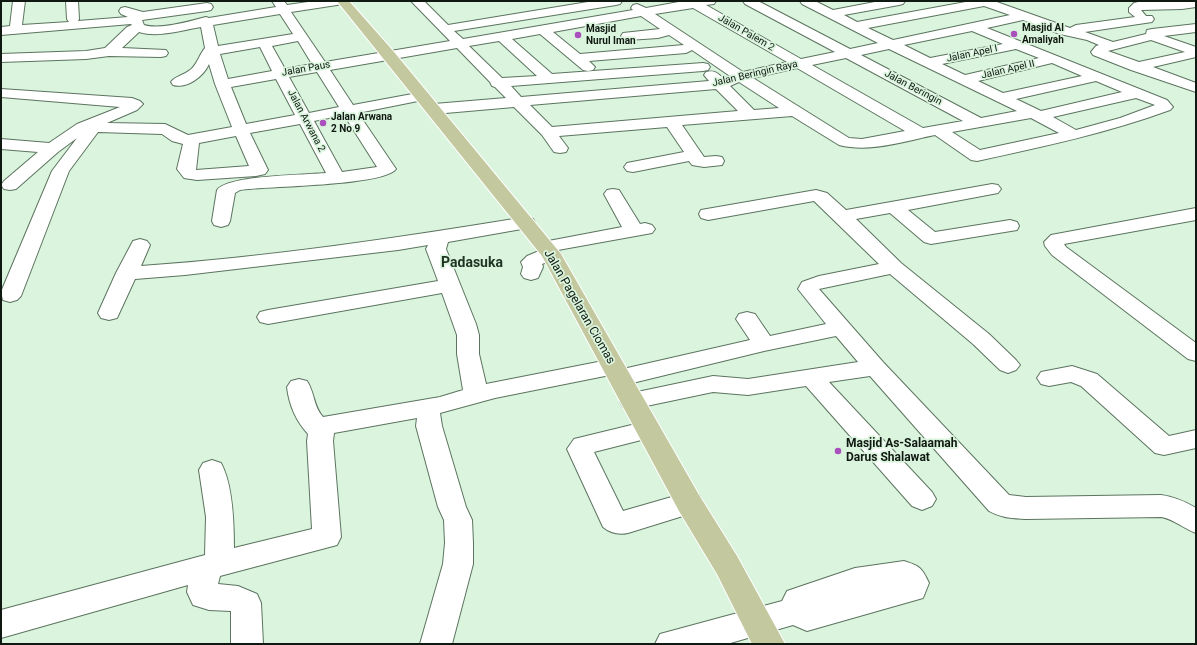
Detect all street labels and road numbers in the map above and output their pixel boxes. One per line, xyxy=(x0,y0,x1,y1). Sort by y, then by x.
street label: Jalan Palem 2 xyxy=(716,12,776,54)
street label: Jalan Apel I xyxy=(945,43,999,65)
street label: Jalan Beringin Raya xyxy=(711,58,799,90)
street label: Jalan Apel II xyxy=(980,58,1036,82)
street label: Jalan Paus xyxy=(281,59,331,79)
street label: Jalan Beringin xyxy=(882,68,944,108)
street label: Jalan Arwana 2 xyxy=(285,88,327,154)
street label: Jalan Pagelaran Ciomas xyxy=(540,247,618,367)

